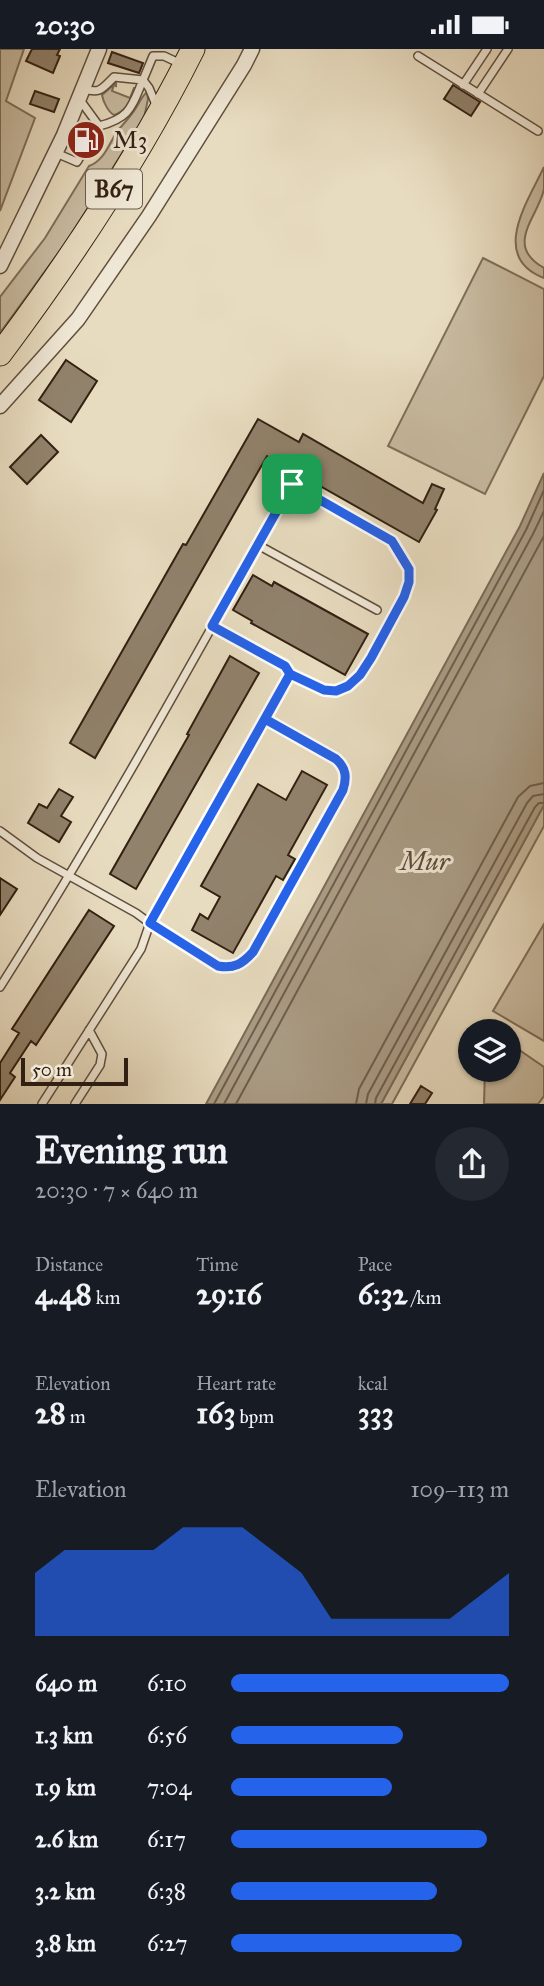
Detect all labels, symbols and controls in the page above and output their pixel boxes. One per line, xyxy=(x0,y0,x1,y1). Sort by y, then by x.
text: 20:30 xyxy=(35,9,95,41)
fuel station icon: M3 xyxy=(65,119,107,161)
place label: M3 xyxy=(113,125,147,155)
road number: B67 xyxy=(86,169,142,209)
pin xyxy=(262,454,322,514)
icon: arrive xyxy=(273,465,311,503)
water label: Mur xyxy=(397,845,451,877)
map controls xyxy=(458,1019,521,1082)
button: layers xyxy=(458,1019,521,1082)
scale bar xyxy=(21,1055,128,1087)
text: 50 m xyxy=(32,1058,72,1081)
text: Evening run xyxy=(35,1127,228,1173)
button: share xyxy=(435,1127,509,1201)
text: 20:30 · 7 × 640 m xyxy=(35,1176,198,1204)
text: Distance xyxy=(35,1253,103,1276)
text: Time xyxy=(196,1253,238,1276)
text: Pace xyxy=(358,1253,392,1276)
text: 4.48 xyxy=(35,1276,92,1312)
text: 29:16 xyxy=(196,1276,262,1312)
text: 6:32 xyxy=(358,1276,407,1312)
text: km xyxy=(92,1286,120,1309)
text: /km xyxy=(407,1286,441,1309)
text: Elevation xyxy=(35,1372,110,1395)
text: Heart rate xyxy=(196,1372,276,1395)
text: kcal xyxy=(358,1372,388,1395)
text: 28 xyxy=(35,1395,66,1431)
text: 163 xyxy=(196,1395,235,1431)
text: 333 xyxy=(358,1395,394,1431)
text: m xyxy=(66,1405,86,1428)
text: bpm xyxy=(235,1405,274,1428)
text: Elevation xyxy=(35,1475,126,1503)
text: 109–113 m xyxy=(411,1475,509,1503)
text: 640 m xyxy=(35,1669,97,1697)
text: 6:10 xyxy=(147,1669,187,1697)
text: 1.3 km xyxy=(35,1721,93,1749)
text: 6:56 xyxy=(147,1721,187,1749)
text: 1.9 km xyxy=(35,1773,96,1801)
text: 7:04 xyxy=(147,1773,191,1801)
text: 2.6 km xyxy=(35,1825,98,1853)
text: 6:17 xyxy=(147,1825,186,1853)
text: 3.2 km xyxy=(35,1877,95,1905)
text: 6:38 xyxy=(147,1877,186,1905)
text: 3.8 km xyxy=(35,1929,96,1957)
text: 6:27 xyxy=(147,1929,188,1957)

